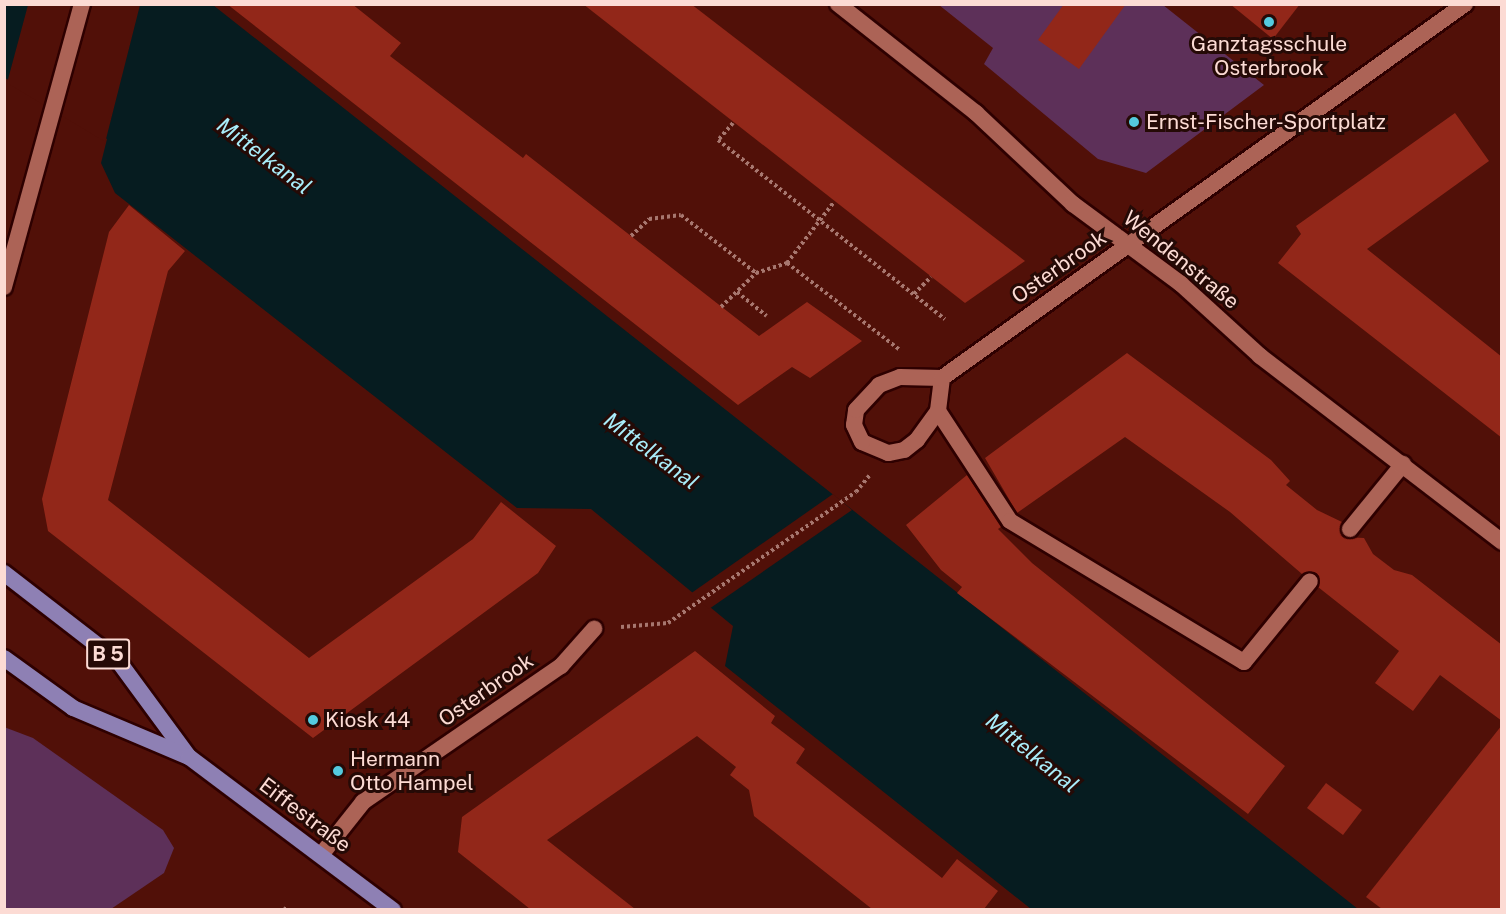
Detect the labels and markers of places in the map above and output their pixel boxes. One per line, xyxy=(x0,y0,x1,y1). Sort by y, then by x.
marker: Ganztagsschule Osterbrook xyxy=(1262,15,1276,29)
place label: Ganztagsschule Osterbrook xyxy=(1191,31,1347,81)
place label: Ernst-Fischer-Sportplatz xyxy=(1146,109,1386,135)
marker: Ernst-Fischer-Sportplatz xyxy=(1127,115,1141,129)
place label: Kiosk 44 xyxy=(325,707,410,733)
marker: Kiosk 44 xyxy=(306,713,320,727)
place label: Hermann Otto Hampel xyxy=(350,746,474,796)
marker: Hermann Otto Hampel xyxy=(331,764,345,778)

